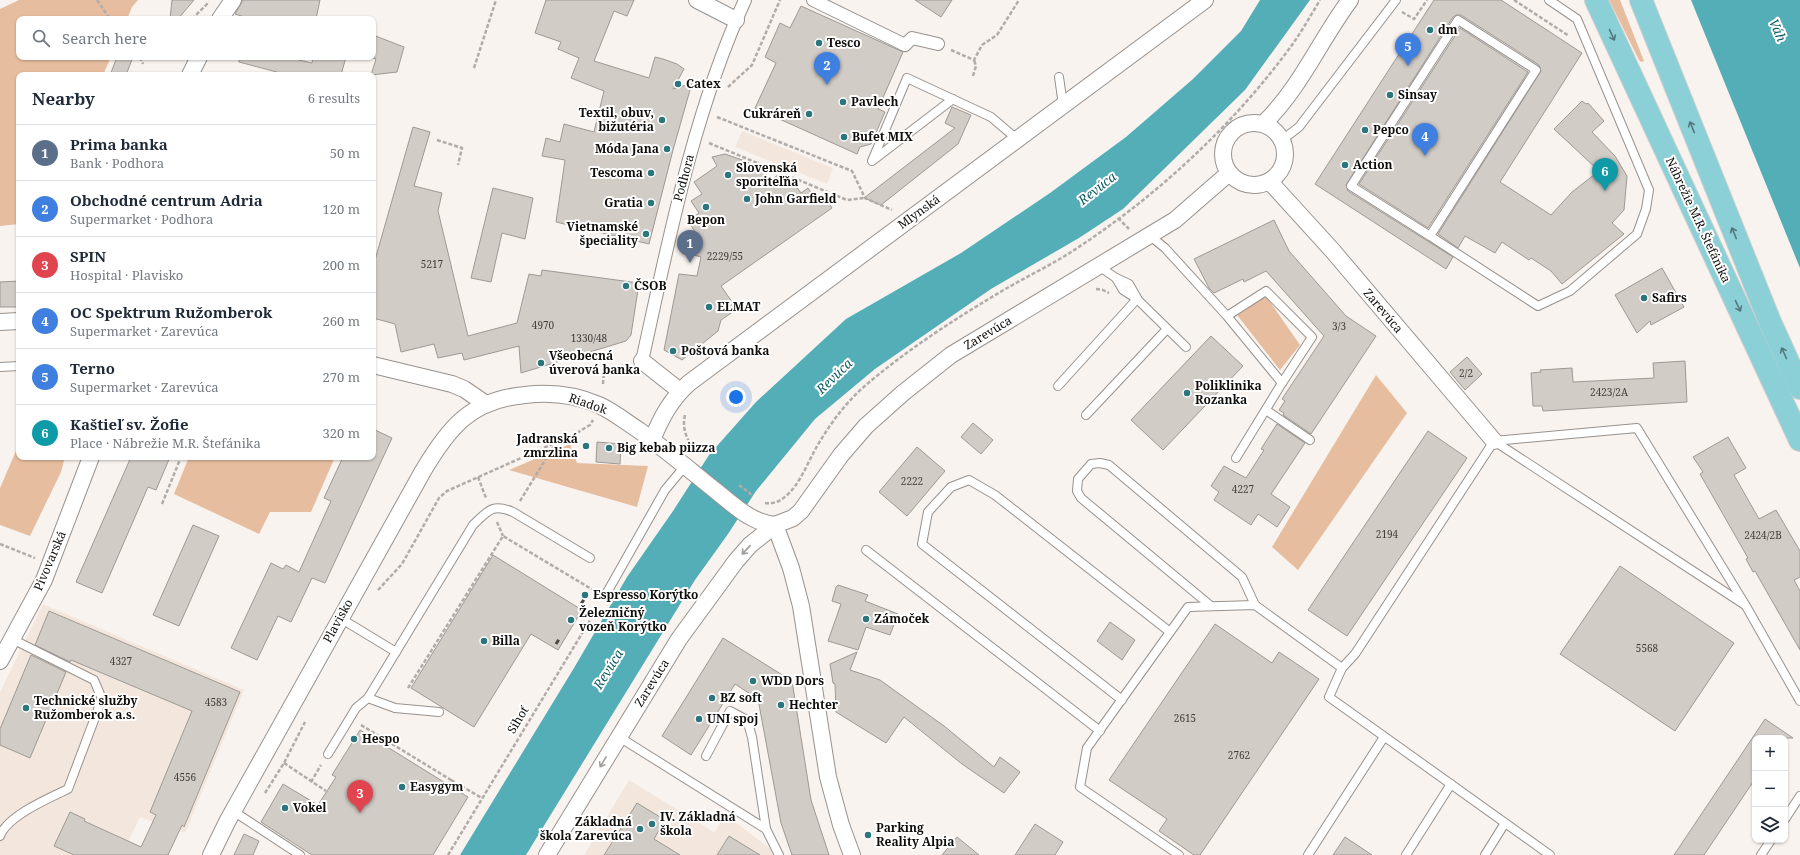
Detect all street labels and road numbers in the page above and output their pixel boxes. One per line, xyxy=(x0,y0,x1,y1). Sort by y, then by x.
street label: Podhora xyxy=(669,152,698,203)
street label: Nábrežie M.R. Štefánika xyxy=(1662,154,1735,286)
street label: Mlynská xyxy=(894,190,944,233)
street label: Zarevúca xyxy=(1360,285,1407,337)
street label: Zarevúca xyxy=(961,311,1015,354)
street label: Riadok xyxy=(567,389,611,418)
street label: Pivovarská xyxy=(29,528,70,593)
street label: Plavisko xyxy=(319,596,357,646)
street label: Zarevúca xyxy=(630,655,673,710)
street label: Sihoť xyxy=(503,702,533,737)

